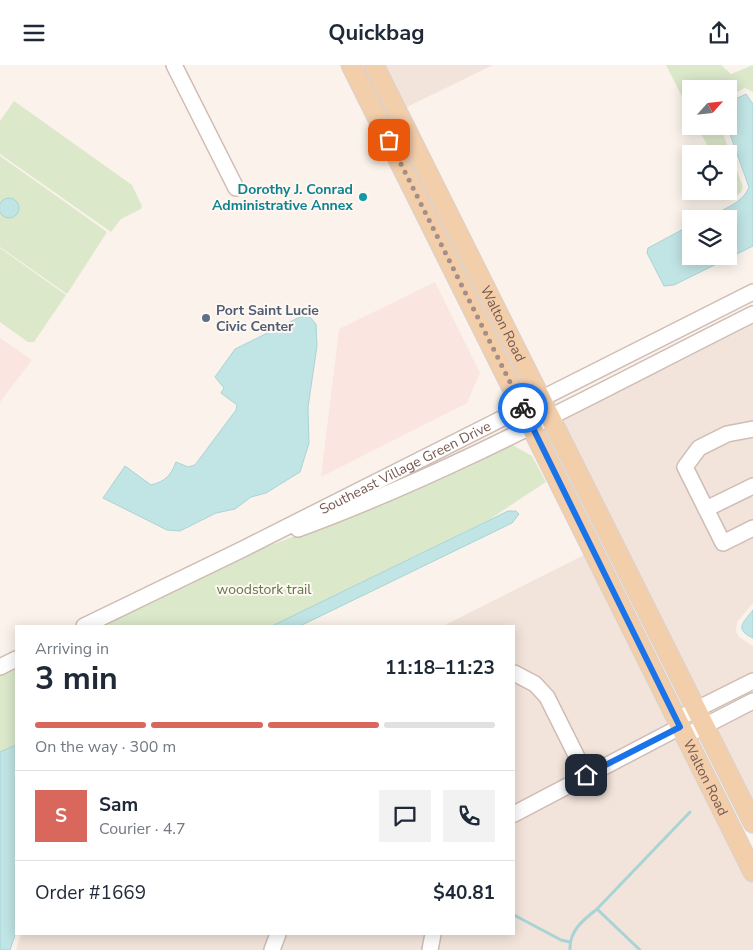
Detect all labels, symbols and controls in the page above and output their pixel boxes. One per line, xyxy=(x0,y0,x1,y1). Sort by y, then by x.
text: Quickbag xyxy=(328,18,425,48)
icon: menu xyxy=(20,19,48,47)
icon: share xyxy=(705,19,733,47)
north arrow xyxy=(682,80,738,135)
map controls xyxy=(682,80,737,265)
pin xyxy=(368,119,410,161)
icon: bag xyxy=(375,126,403,154)
button: locate xyxy=(682,145,737,200)
place label: Dorothy J. Conrad Administrative Annex xyxy=(212,180,353,215)
marker: Dorothy J. Conrad Administrative Annex xyxy=(357,191,369,203)
button: layers xyxy=(682,210,737,265)
street label: Walton Road xyxy=(476,282,530,365)
place label: Port Saint Lucie Civic Center xyxy=(216,301,319,336)
marker: Port Saint Lucie Civic Center xyxy=(200,312,212,324)
courier xyxy=(498,383,548,433)
icon: bike xyxy=(509,394,537,422)
street label: Southeast Village Green Drive xyxy=(316,416,494,519)
park label: woodstork trail xyxy=(217,580,312,599)
text: Arriving in xyxy=(35,638,109,660)
text: 11:18–11:23 xyxy=(385,655,495,681)
text: 3 min xyxy=(35,657,118,700)
text: On the way · 300 m xyxy=(35,736,176,758)
street label: Walton Road xyxy=(679,736,733,819)
pin xyxy=(565,754,607,796)
icon: home xyxy=(572,761,600,789)
button: chat xyxy=(379,790,431,842)
button: phone xyxy=(443,790,495,842)
text: Sam xyxy=(99,792,138,818)
text: S xyxy=(55,803,67,829)
text: Courier · 4.7 xyxy=(99,818,185,840)
text: Order #1669 xyxy=(35,880,146,906)
text: $40.81 xyxy=(433,880,495,906)

